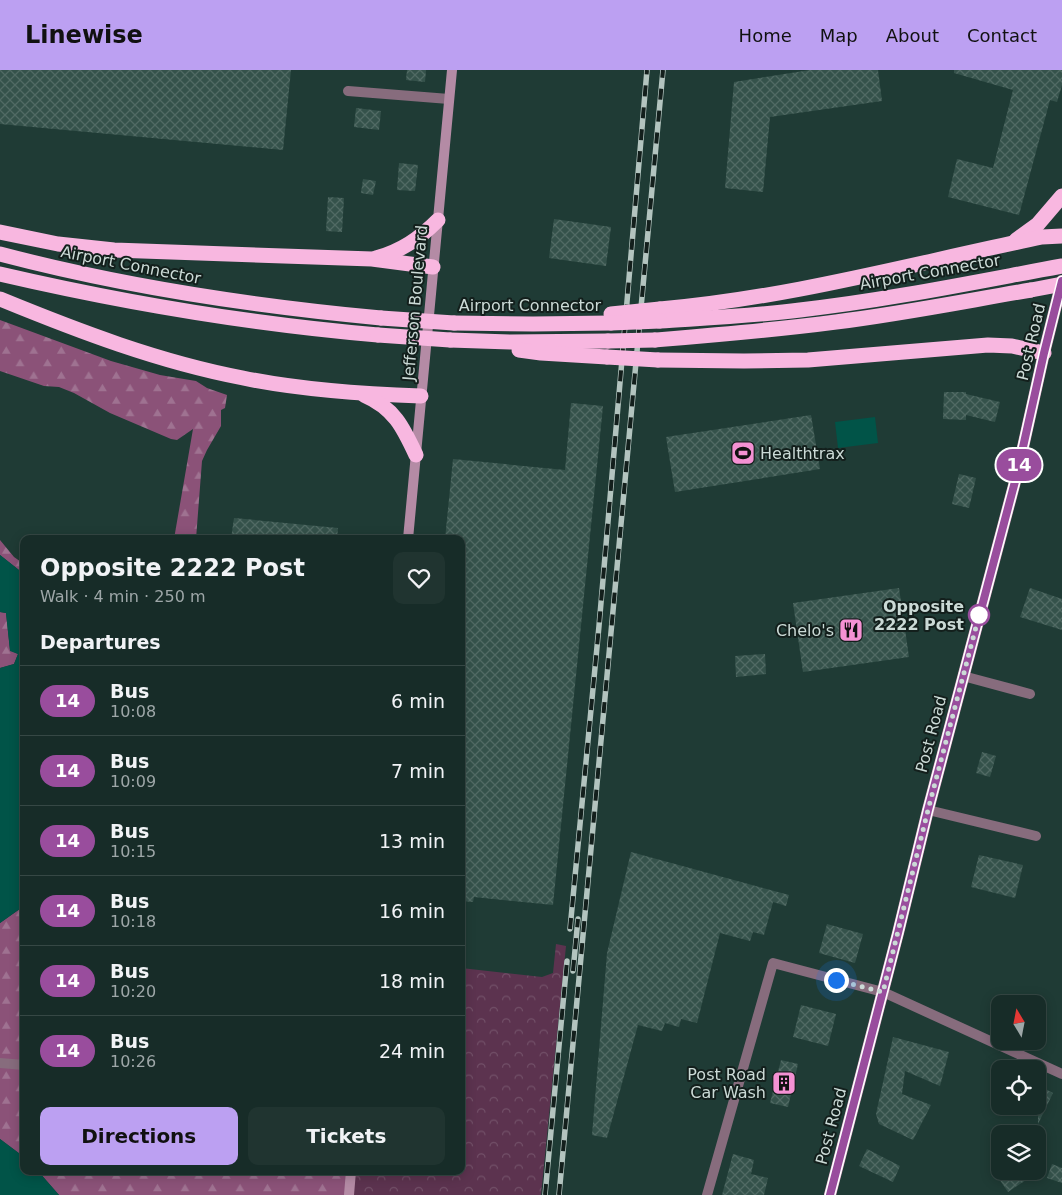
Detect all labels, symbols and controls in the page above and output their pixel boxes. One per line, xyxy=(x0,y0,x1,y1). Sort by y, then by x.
text: Linewise xyxy=(25,21,143,49)
text: Home xyxy=(739,25,792,46)
text: Map xyxy=(820,25,858,46)
text: About xyxy=(886,25,939,46)
text: Contact xyxy=(967,25,1037,46)
street label: Jefferson Boulevard xyxy=(399,224,431,383)
street label: Airport Connector xyxy=(59,242,203,288)
street label: Airport Connector xyxy=(858,250,1002,294)
street label: Airport Connector xyxy=(459,296,602,315)
street label: Post Road xyxy=(1013,302,1049,382)
sports icon: Healthtrax xyxy=(730,440,756,466)
place label: Healthtrax xyxy=(760,444,845,463)
line badge: 14 xyxy=(996,449,1042,481)
text: 14 xyxy=(1006,454,1032,475)
button: heart xyxy=(393,552,445,604)
text: Opposite 2222 Post xyxy=(40,554,305,582)
text: Walk · 4 min · 250 m xyxy=(40,587,205,606)
place label: Opposite 2222 Post xyxy=(874,597,964,634)
marker: Opposite 2222 Post xyxy=(968,604,990,626)
restaurant icon: Chelo's xyxy=(838,617,864,643)
place label: Chelo's xyxy=(776,621,834,640)
text: Departures xyxy=(40,631,161,653)
text: Bus xyxy=(110,680,149,702)
text: 14 xyxy=(55,690,80,711)
text: 6 min xyxy=(391,690,445,712)
street label: Post Road xyxy=(912,694,950,774)
text: 10:08 xyxy=(110,702,156,721)
text: Bus xyxy=(110,750,149,772)
text: 14 xyxy=(55,760,80,781)
text: 7 min xyxy=(391,760,445,782)
text: 10:09 xyxy=(110,772,156,791)
text: Bus xyxy=(110,820,149,842)
text: 14 xyxy=(55,830,80,851)
text: 13 min xyxy=(379,830,445,852)
text: 10:15 xyxy=(110,842,156,861)
text: Bus xyxy=(110,890,149,912)
text: 14 xyxy=(55,900,80,921)
text: 16 min xyxy=(379,900,445,922)
text: 10:18 xyxy=(110,912,156,931)
text: Bus xyxy=(110,960,149,982)
your location xyxy=(824,968,849,993)
text: 14 xyxy=(55,970,80,991)
text: 18 min xyxy=(379,970,445,992)
text: 10:20 xyxy=(110,982,156,1001)
north arrow xyxy=(991,995,1046,1050)
map controls xyxy=(991,995,1046,1180)
text: Bus xyxy=(110,1030,149,1052)
text: 14 xyxy=(55,1040,80,1061)
text: 24 min xyxy=(379,1040,445,1062)
text: 10:26 xyxy=(110,1052,156,1071)
button: locate xyxy=(991,1060,1046,1115)
place label: Post Road Car Wash xyxy=(687,1065,766,1102)
building icon: Post Road Car Wash xyxy=(771,1070,797,1096)
street label: Post Road xyxy=(812,1086,850,1166)
button: Directions xyxy=(40,1107,238,1165)
button: Tickets xyxy=(248,1107,445,1165)
button: layers xyxy=(991,1125,1046,1180)

